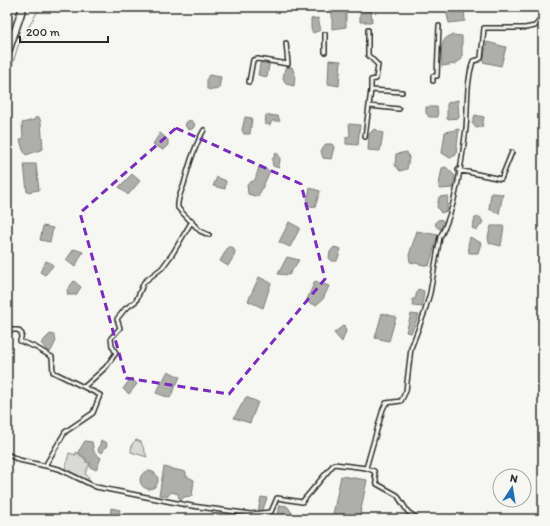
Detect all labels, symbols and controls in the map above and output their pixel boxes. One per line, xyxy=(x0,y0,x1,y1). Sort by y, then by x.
scale bar xyxy=(20,18,108,44)
text: 200 m xyxy=(26,25,60,39)
north arrow xyxy=(492,468,532,508)
text: N xyxy=(509,472,519,486)

